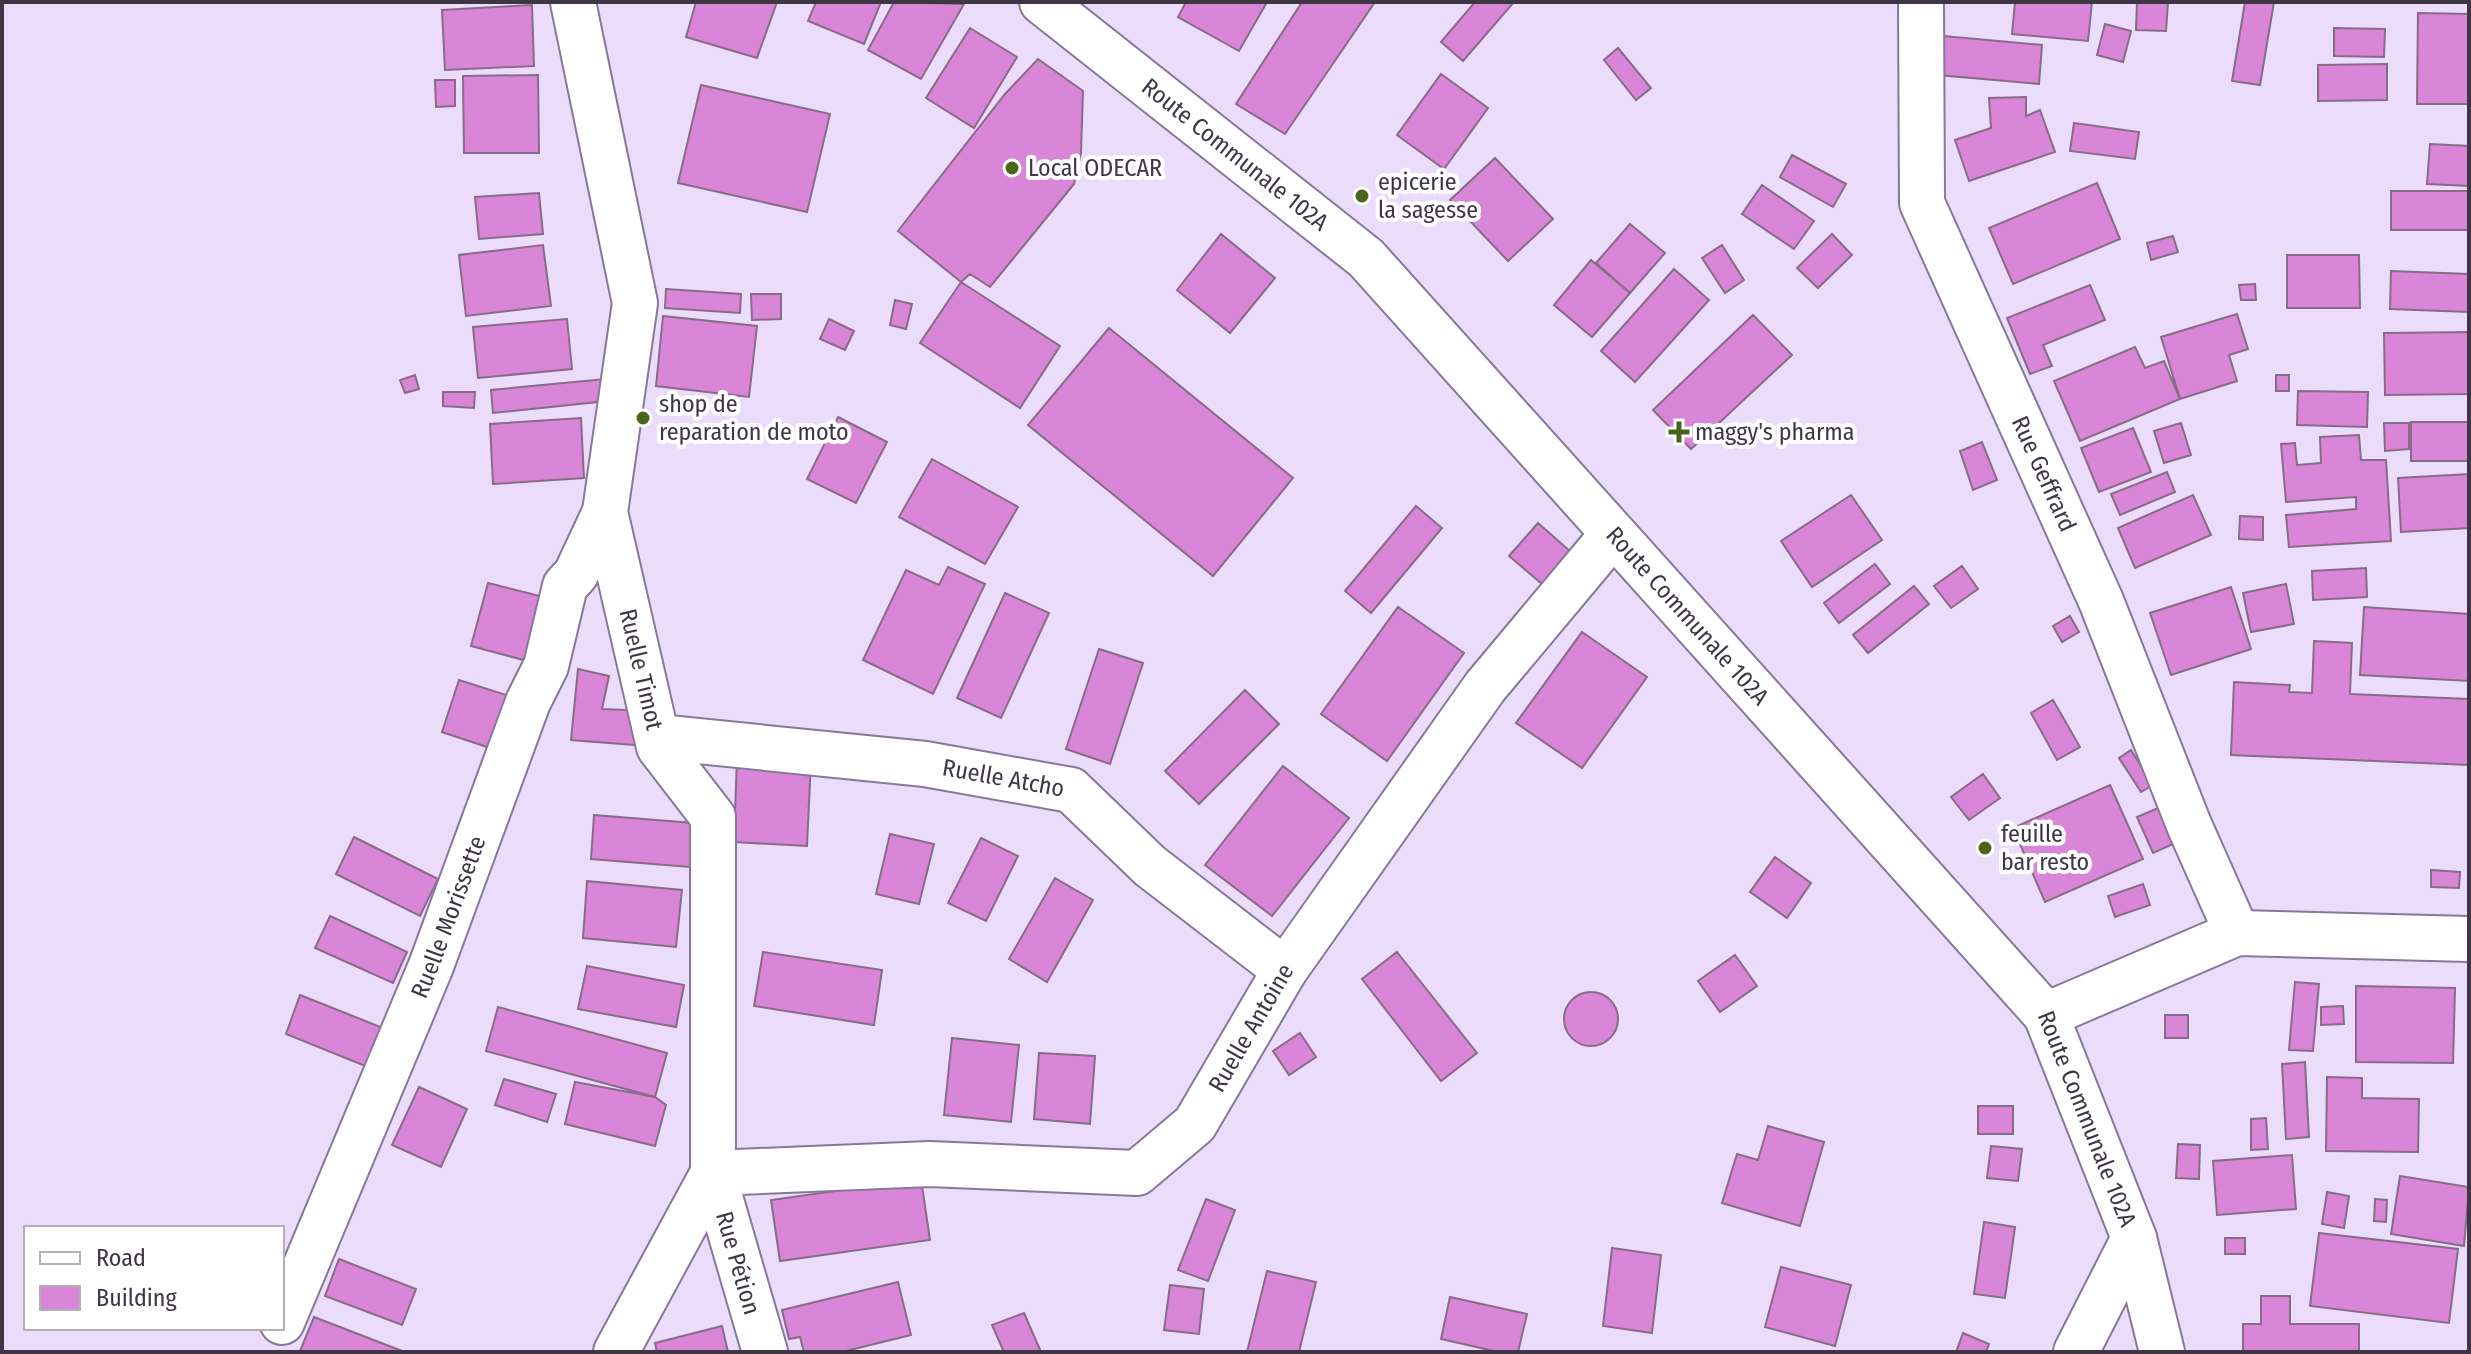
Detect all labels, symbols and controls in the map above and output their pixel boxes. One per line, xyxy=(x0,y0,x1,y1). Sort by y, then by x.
street label: Route Communale 102A xyxy=(1136,72,1334,237)
place label: Local ODECAR xyxy=(1028,154,1162,182)
marker: Local ODECAR xyxy=(1003,159,1021,177)
place label: epicerie la sagesse xyxy=(1378,168,1478,224)
marker: epicerie la sagesse xyxy=(1353,187,1371,205)
place label: shop de reparation de moto xyxy=(659,390,849,446)
marker: shop de reparation de moto xyxy=(634,409,652,427)
street label: Rue Geffrard xyxy=(2006,412,2082,536)
place label: maggy's pharma xyxy=(1695,418,1855,446)
marker: maggy's pharma xyxy=(1670,423,1688,441)
street label: Route Communale 102A xyxy=(1600,521,1775,711)
street label: Ruelle Timot xyxy=(614,606,669,733)
street label: Ruelle Atcho xyxy=(940,753,1067,803)
place label: feuille bar resto xyxy=(2001,820,2089,876)
street label: Ruelle Morissette xyxy=(405,832,492,1002)
marker: feuille bar resto xyxy=(1976,839,1994,857)
street label: Ruelle Antoine xyxy=(1203,959,1299,1097)
street label: Route Communale 102A xyxy=(2032,1007,2142,1231)
street label: Rue Pétion xyxy=(710,1208,766,1318)
legend xyxy=(24,1226,284,1330)
text: Road xyxy=(96,1244,146,1272)
text: Building xyxy=(96,1284,178,1312)

